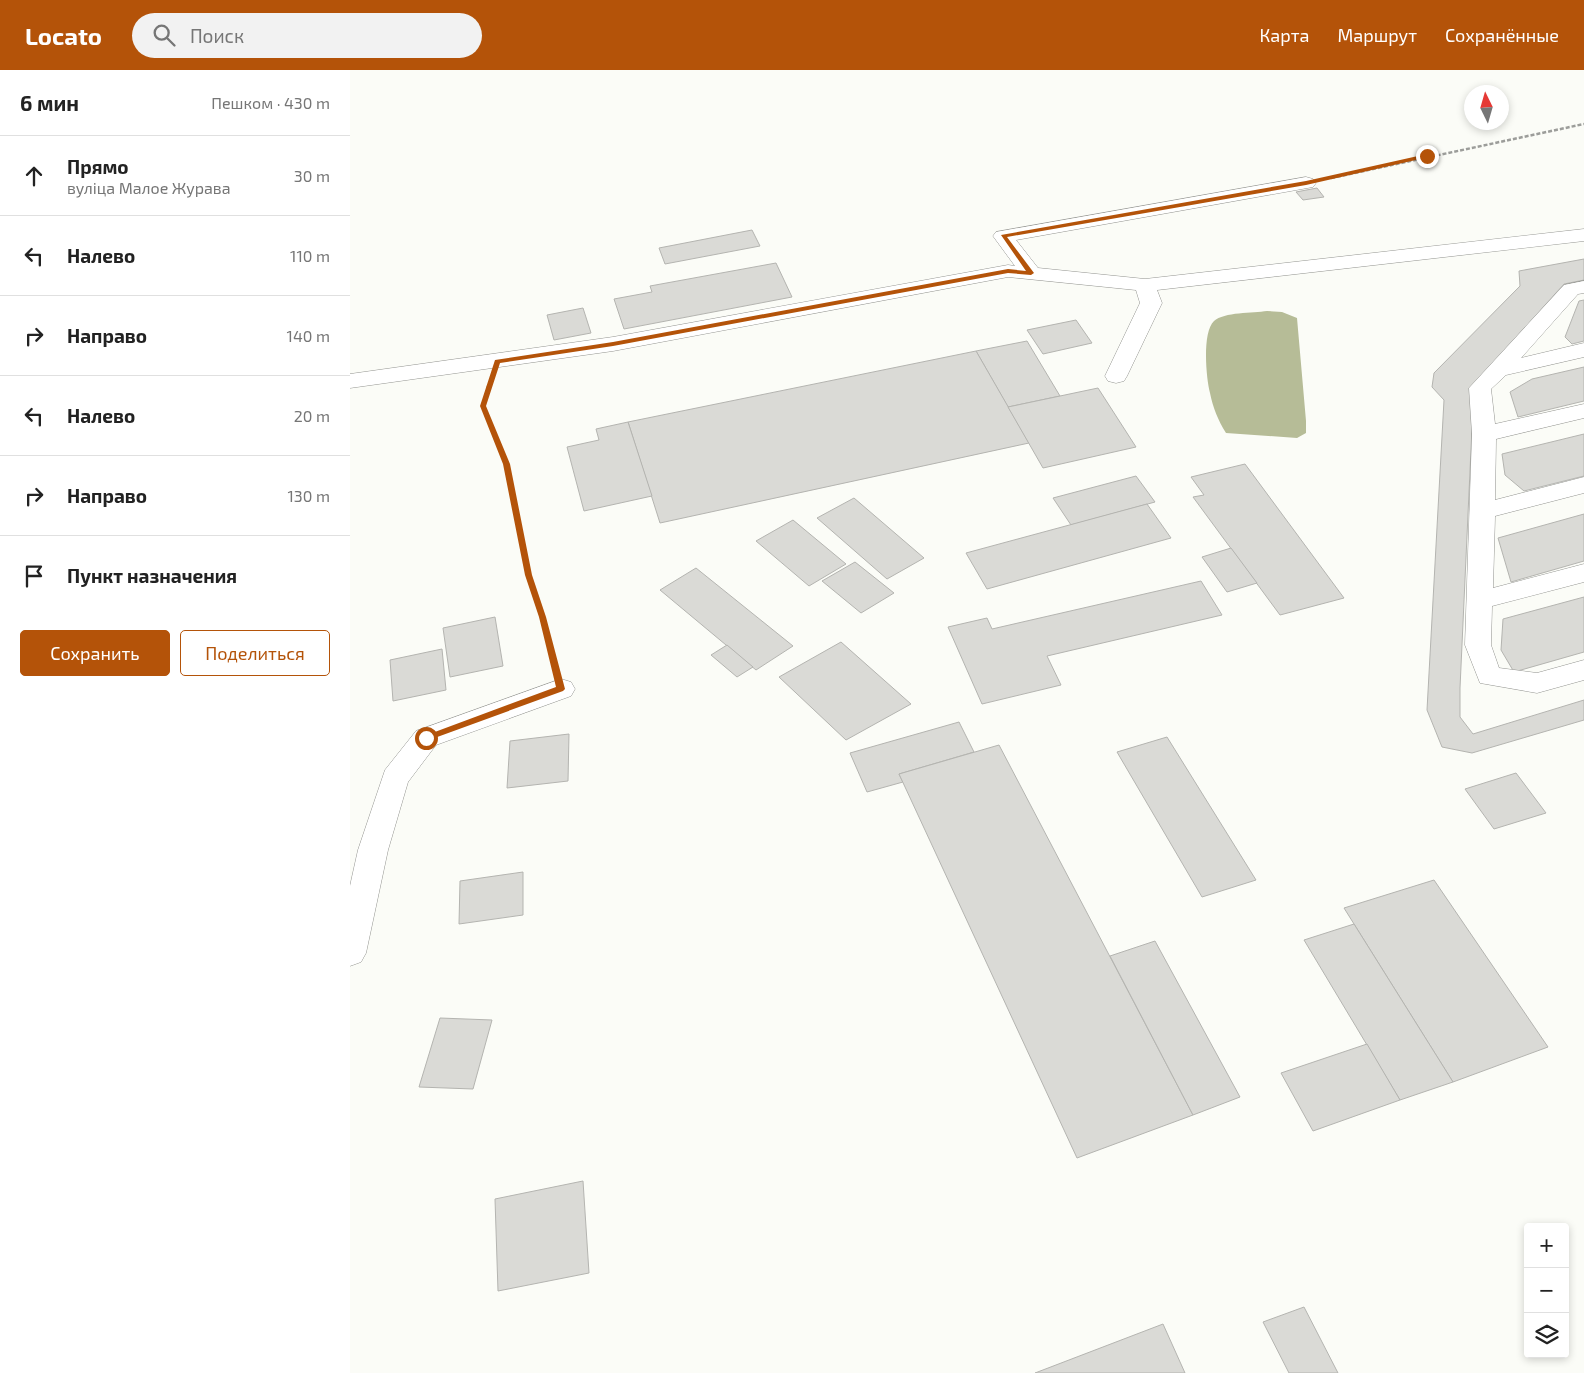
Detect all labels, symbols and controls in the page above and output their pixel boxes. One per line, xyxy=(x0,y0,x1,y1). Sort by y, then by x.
search box xyxy=(132,13,482,58)
text: Locato xyxy=(25,21,102,50)
icon: search xyxy=(150,21,178,49)
text: Поиск xyxy=(190,24,244,47)
text: Карта xyxy=(1259,24,1309,46)
text: Маршрут xyxy=(1337,24,1417,46)
text: Сохранённые xyxy=(1445,24,1559,46)
north arrow xyxy=(1464,85,1509,130)
text: 6 мин xyxy=(20,90,79,115)
text: Пешком · 430 m xyxy=(211,93,330,112)
route end xyxy=(1416,145,1439,168)
text: Прямо xyxy=(67,155,129,178)
icon: ahead xyxy=(20,162,48,190)
text: 30 m xyxy=(294,166,330,185)
text: вуліца Малое Журава xyxy=(67,178,231,197)
icon: left xyxy=(20,242,48,270)
text: Налево xyxy=(67,244,135,267)
text: 110 m xyxy=(290,246,330,265)
icon: right xyxy=(20,322,48,350)
text: Направо xyxy=(67,324,147,347)
text: 140 m xyxy=(287,326,330,345)
icon: left xyxy=(20,402,48,430)
text: Налево xyxy=(67,404,135,427)
text: 20 m xyxy=(294,406,330,425)
icon: right xyxy=(20,482,48,510)
text: Направо xyxy=(67,484,147,507)
text: 130 m xyxy=(288,486,330,505)
icon: arrive xyxy=(20,562,48,590)
text: Пункт назначения xyxy=(67,564,237,587)
button: Сохранить xyxy=(20,630,170,676)
button: Поделиться xyxy=(180,630,330,676)
route start xyxy=(415,727,438,750)
map controls xyxy=(1524,1223,1569,1358)
button: + xyxy=(1524,1223,1569,1268)
button: − xyxy=(1524,1268,1569,1313)
button: layers xyxy=(1524,1313,1569,1358)

